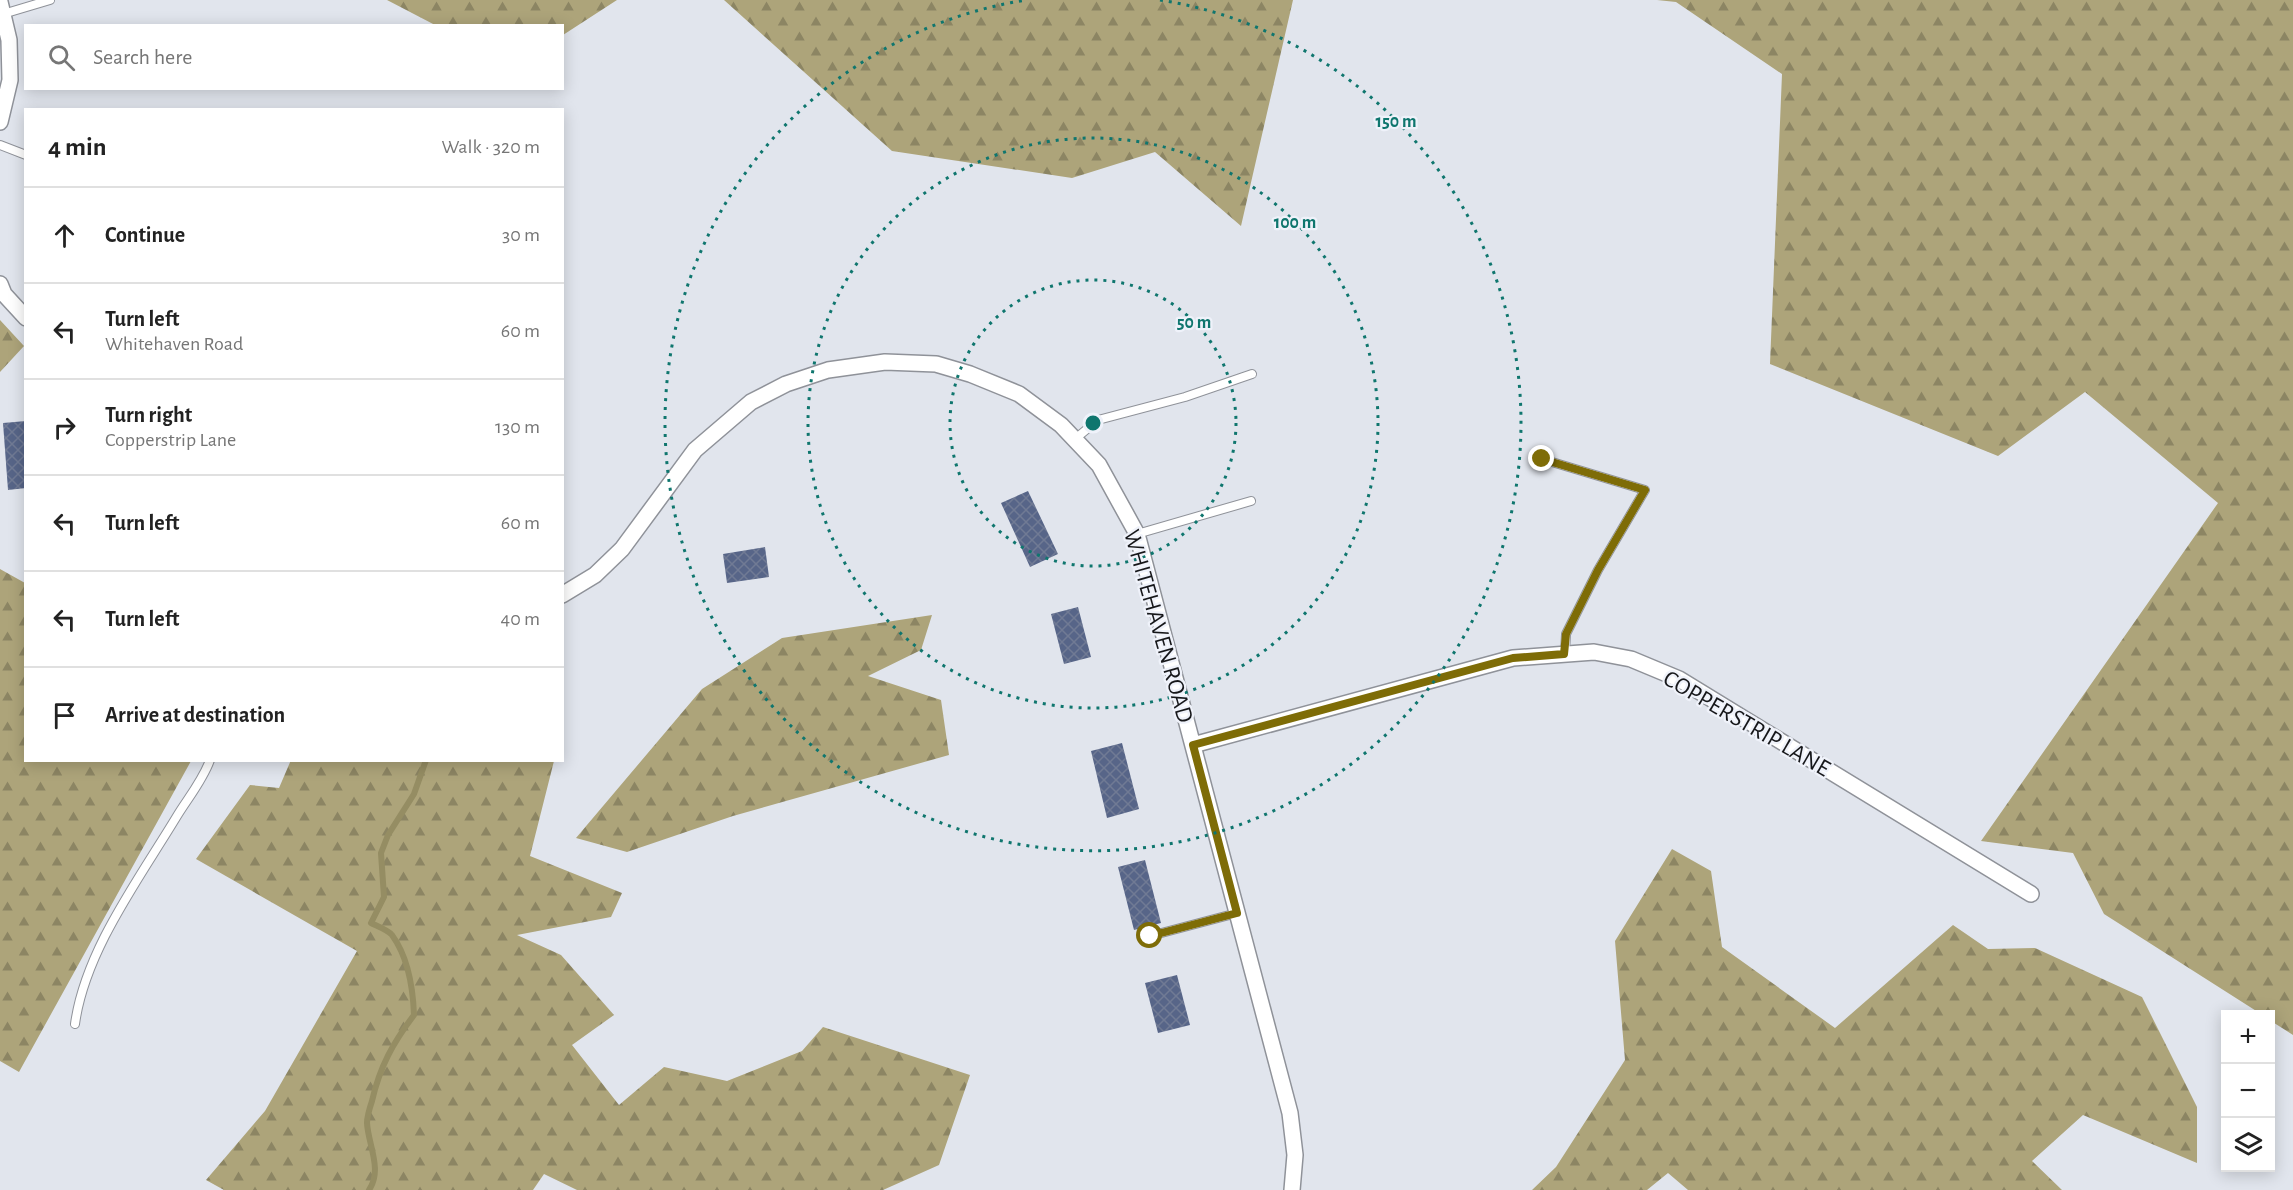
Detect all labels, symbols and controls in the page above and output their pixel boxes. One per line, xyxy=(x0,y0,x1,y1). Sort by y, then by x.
search box xyxy=(24,24,564,90)
icon: search xyxy=(45,41,78,74)
text: Search here xyxy=(93,46,192,68)
text: 150 m xyxy=(1376,113,1416,131)
text: 4 min xyxy=(48,134,107,160)
text: Walk · 320 m xyxy=(442,137,540,157)
text: 100 m xyxy=(1274,214,1316,232)
icon: ahead xyxy=(48,219,81,252)
text: Continue xyxy=(105,224,185,246)
text: 30 m xyxy=(502,225,540,245)
text: Turn left xyxy=(105,308,179,330)
text: 50 m xyxy=(1177,314,1211,332)
icon: left xyxy=(48,315,81,348)
text: 60 m xyxy=(501,321,540,341)
text: Whitehaven Road xyxy=(105,334,243,354)
text: Turn right xyxy=(105,404,192,426)
icon: right xyxy=(48,411,81,444)
centre of rings xyxy=(1083,413,1103,433)
text: 130 m xyxy=(495,417,540,437)
text: Copperstrip Lane xyxy=(105,430,236,450)
route end xyxy=(1528,445,1554,471)
icon: left xyxy=(48,507,81,540)
text: Turn left xyxy=(105,512,179,534)
text: 60 m xyxy=(501,513,540,533)
street label: WHITEHAVEN ROAD xyxy=(1119,527,1197,726)
icon: left xyxy=(48,603,81,636)
text: Turn left xyxy=(105,608,179,630)
text: 40 m xyxy=(501,609,540,629)
street label: COPPERSTRIP LANE xyxy=(1659,666,1834,782)
icon: arrive xyxy=(48,699,81,732)
text: Arrive at destination xyxy=(105,704,285,726)
route start xyxy=(1136,922,1162,948)
map controls xyxy=(2221,1010,2275,1172)
button: + xyxy=(2221,1010,2275,1064)
button: − xyxy=(2221,1064,2275,1118)
button: layers xyxy=(2221,1118,2275,1172)

